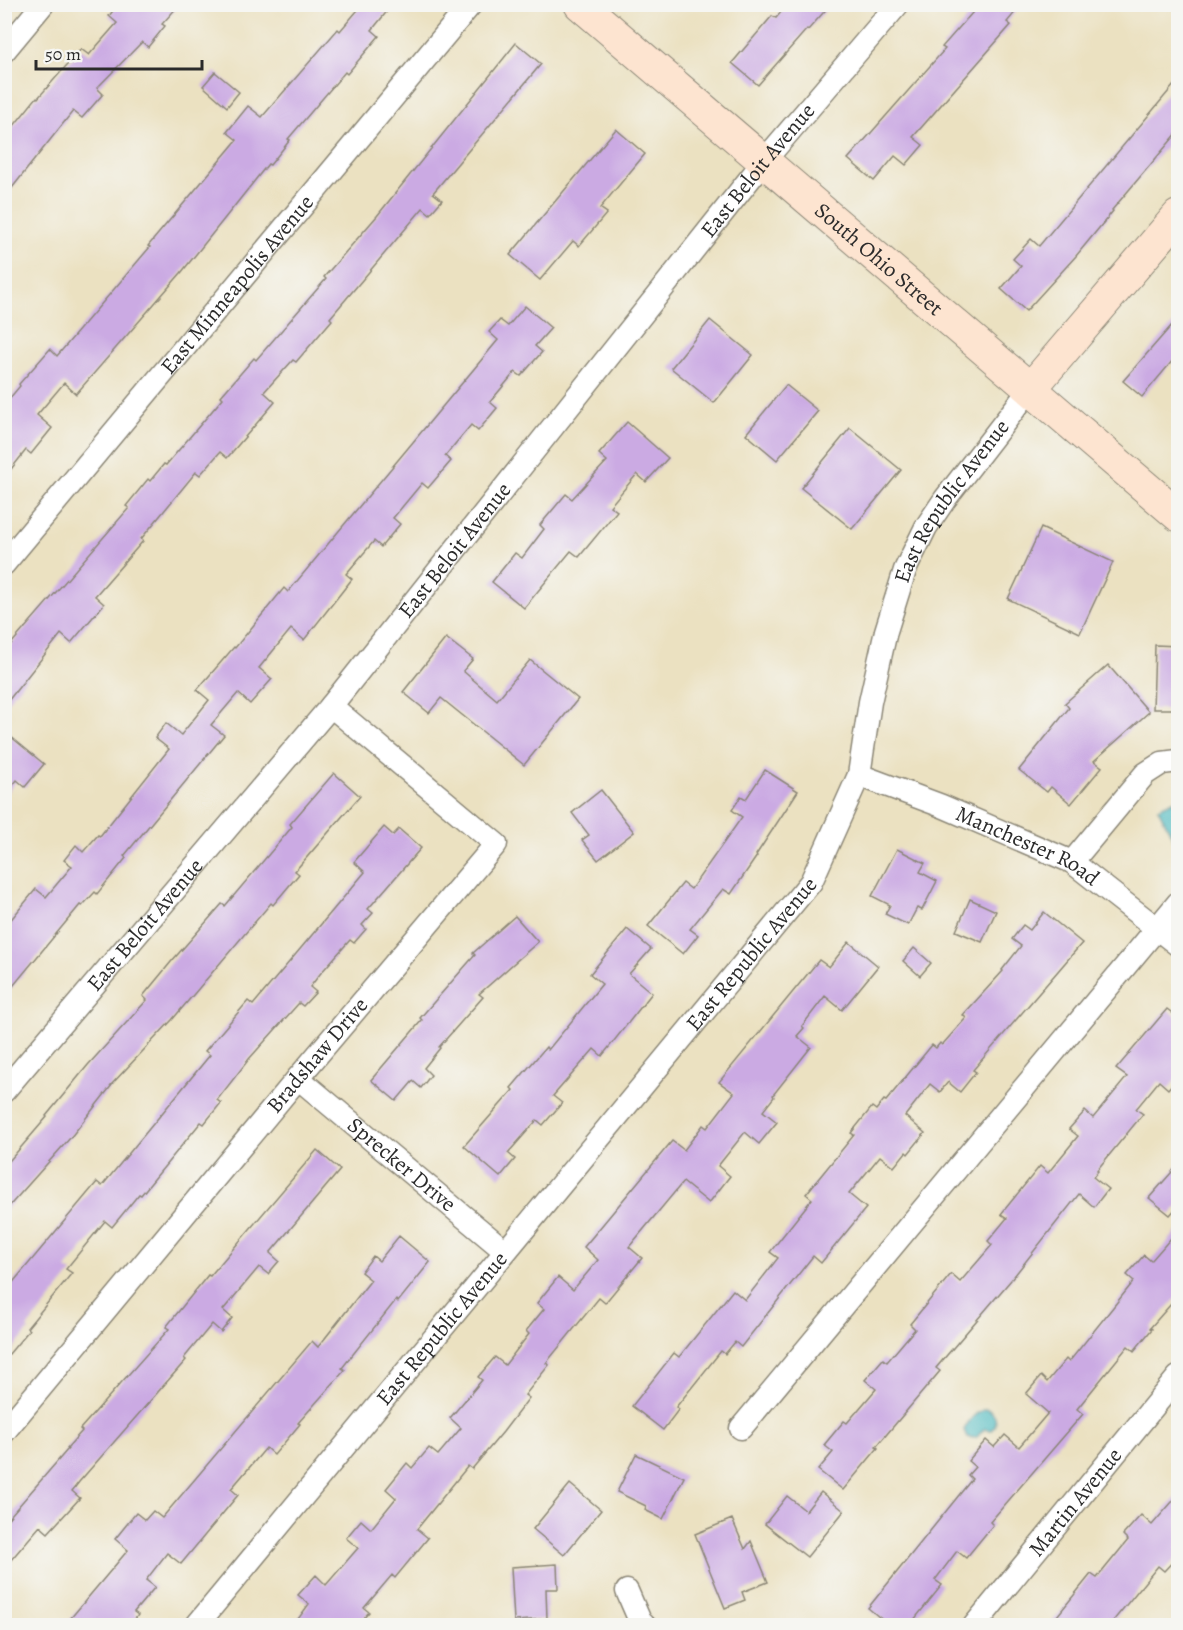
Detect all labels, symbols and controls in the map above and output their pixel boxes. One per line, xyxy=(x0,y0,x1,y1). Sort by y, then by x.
scale bar xyxy=(36,33,202,71)
text: 50 m xyxy=(45,42,81,66)
street label: East Beloit Avenue xyxy=(694,97,822,244)
street label: East Minneapolis Avenue xyxy=(153,188,321,381)
street label: South Ohio Street xyxy=(808,196,949,323)
street label: East Republic Avenue xyxy=(887,413,1016,587)
street label: East Beloit Avenue xyxy=(391,476,518,625)
street label: Manchester Road xyxy=(951,799,1106,893)
street label: East Beloit Avenue xyxy=(80,852,210,998)
street label: East Republic Avenue xyxy=(679,871,824,1037)
street label: Bradshaw Drive xyxy=(260,991,375,1120)
street label: Sprecker Drive xyxy=(341,1110,462,1219)
street label: East Republic Avenue xyxy=(369,1245,515,1412)
street label: Martin Avenue xyxy=(1022,1441,1129,1563)

